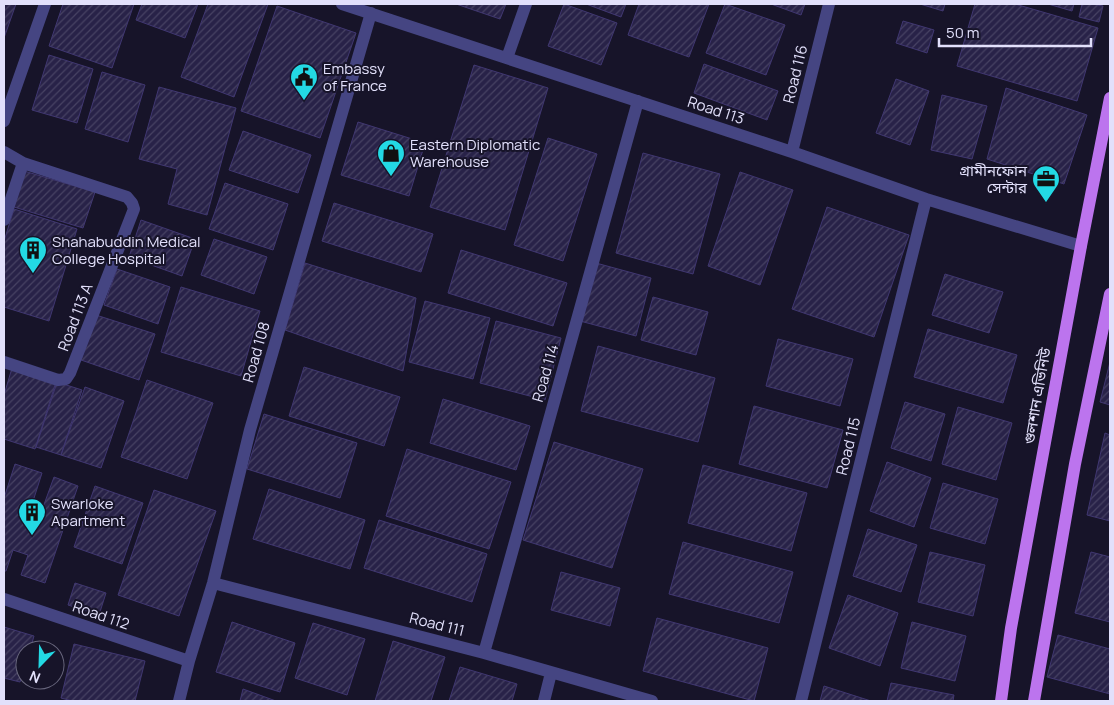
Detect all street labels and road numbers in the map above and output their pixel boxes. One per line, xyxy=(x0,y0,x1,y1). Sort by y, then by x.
street label: Road 116 xyxy=(778,43,812,105)
street label: Road 113 xyxy=(685,91,747,129)
street label: Road 113 A xyxy=(52,280,98,354)
street label: Road 108 xyxy=(237,319,275,385)
street label: Road 114 xyxy=(527,342,563,404)
street label: গুলশান এভিনিউ xyxy=(1018,346,1056,446)
street label: Road 115 xyxy=(831,415,865,477)
street label: Road 112 xyxy=(70,595,132,635)
street label: Road 111 xyxy=(407,607,467,641)

